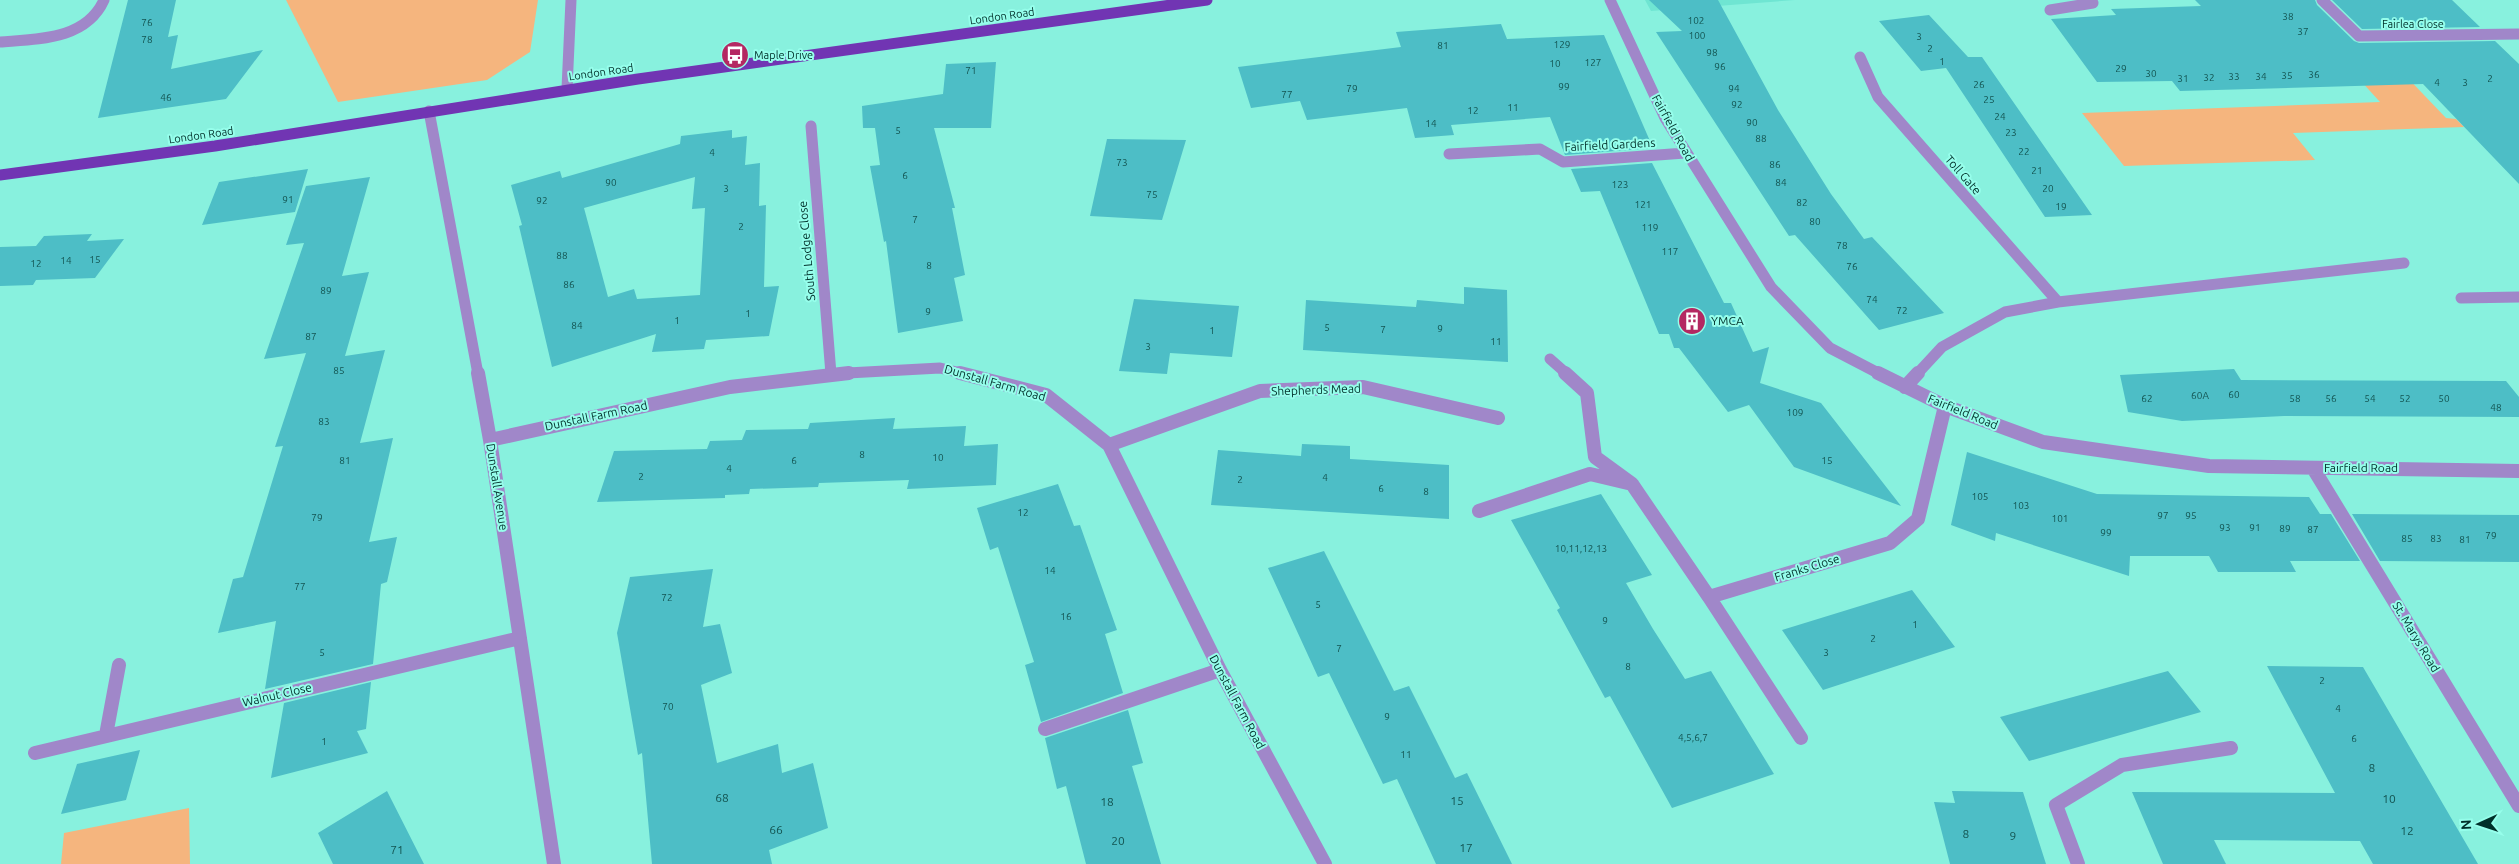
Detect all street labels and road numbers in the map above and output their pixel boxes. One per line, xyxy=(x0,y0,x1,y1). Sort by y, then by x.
street label: London Road xyxy=(969,6,1035,26)
street label: Fairlea Close xyxy=(2382,18,2444,30)
street label: London Road xyxy=(568,62,634,82)
street label: Fairfield Road xyxy=(1650,92,1697,163)
street label: London Road xyxy=(168,125,234,145)
street label: Fairfield Gardens xyxy=(1564,136,1656,153)
street label: Toll Gate xyxy=(1943,152,1984,197)
street label: South Lodge Close xyxy=(796,201,817,302)
street label: Dunstall Farm Road xyxy=(943,362,1047,403)
street label: Shepherds Mead xyxy=(1271,381,1361,398)
street label: Fairfield Road xyxy=(1926,392,2000,431)
street label: Dunstall Farm Road xyxy=(543,398,648,433)
street label: Dunstall Avenue xyxy=(484,443,511,531)
street label: Fairfield Road xyxy=(2324,461,2398,474)
street label: Franks Close xyxy=(1773,552,1841,584)
street label: St. Marys Road xyxy=(2390,599,2443,674)
street label: Dunstall Farm Road xyxy=(1207,653,1268,751)
street label: Walnut Close xyxy=(241,680,313,709)

